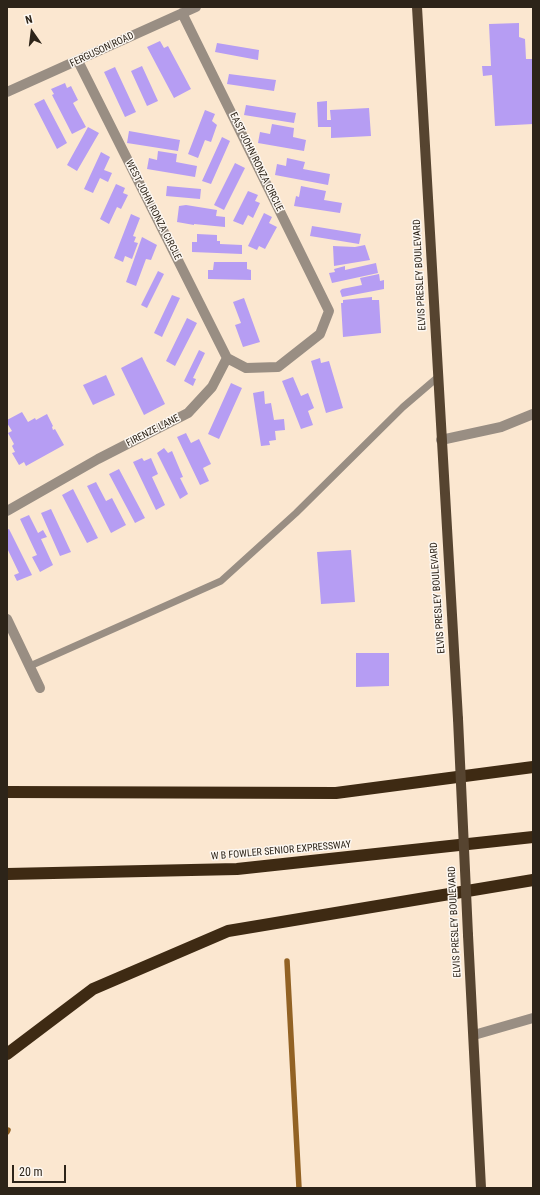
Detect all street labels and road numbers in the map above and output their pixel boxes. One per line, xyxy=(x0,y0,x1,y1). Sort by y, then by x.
street label: FERGUSON ROAD xyxy=(68,30,136,70)
street label: EAST JOHN RONZA CIRCLE xyxy=(227,111,285,213)
street label: WEST JOHN RONZA CIRCLE xyxy=(123,158,183,262)
street label: ELVIS PRESLEY BOULEVARD xyxy=(411,219,429,331)
street label: FIRENZE LANE xyxy=(124,412,182,450)
street label: ELVIS PRESLEY BOULEVARD xyxy=(428,542,448,654)
street label: W B FOWLER SENIOR EXPRESSWAY xyxy=(210,839,352,863)
street label: ELVIS PRESLEY BOULEVARD xyxy=(446,866,464,978)

